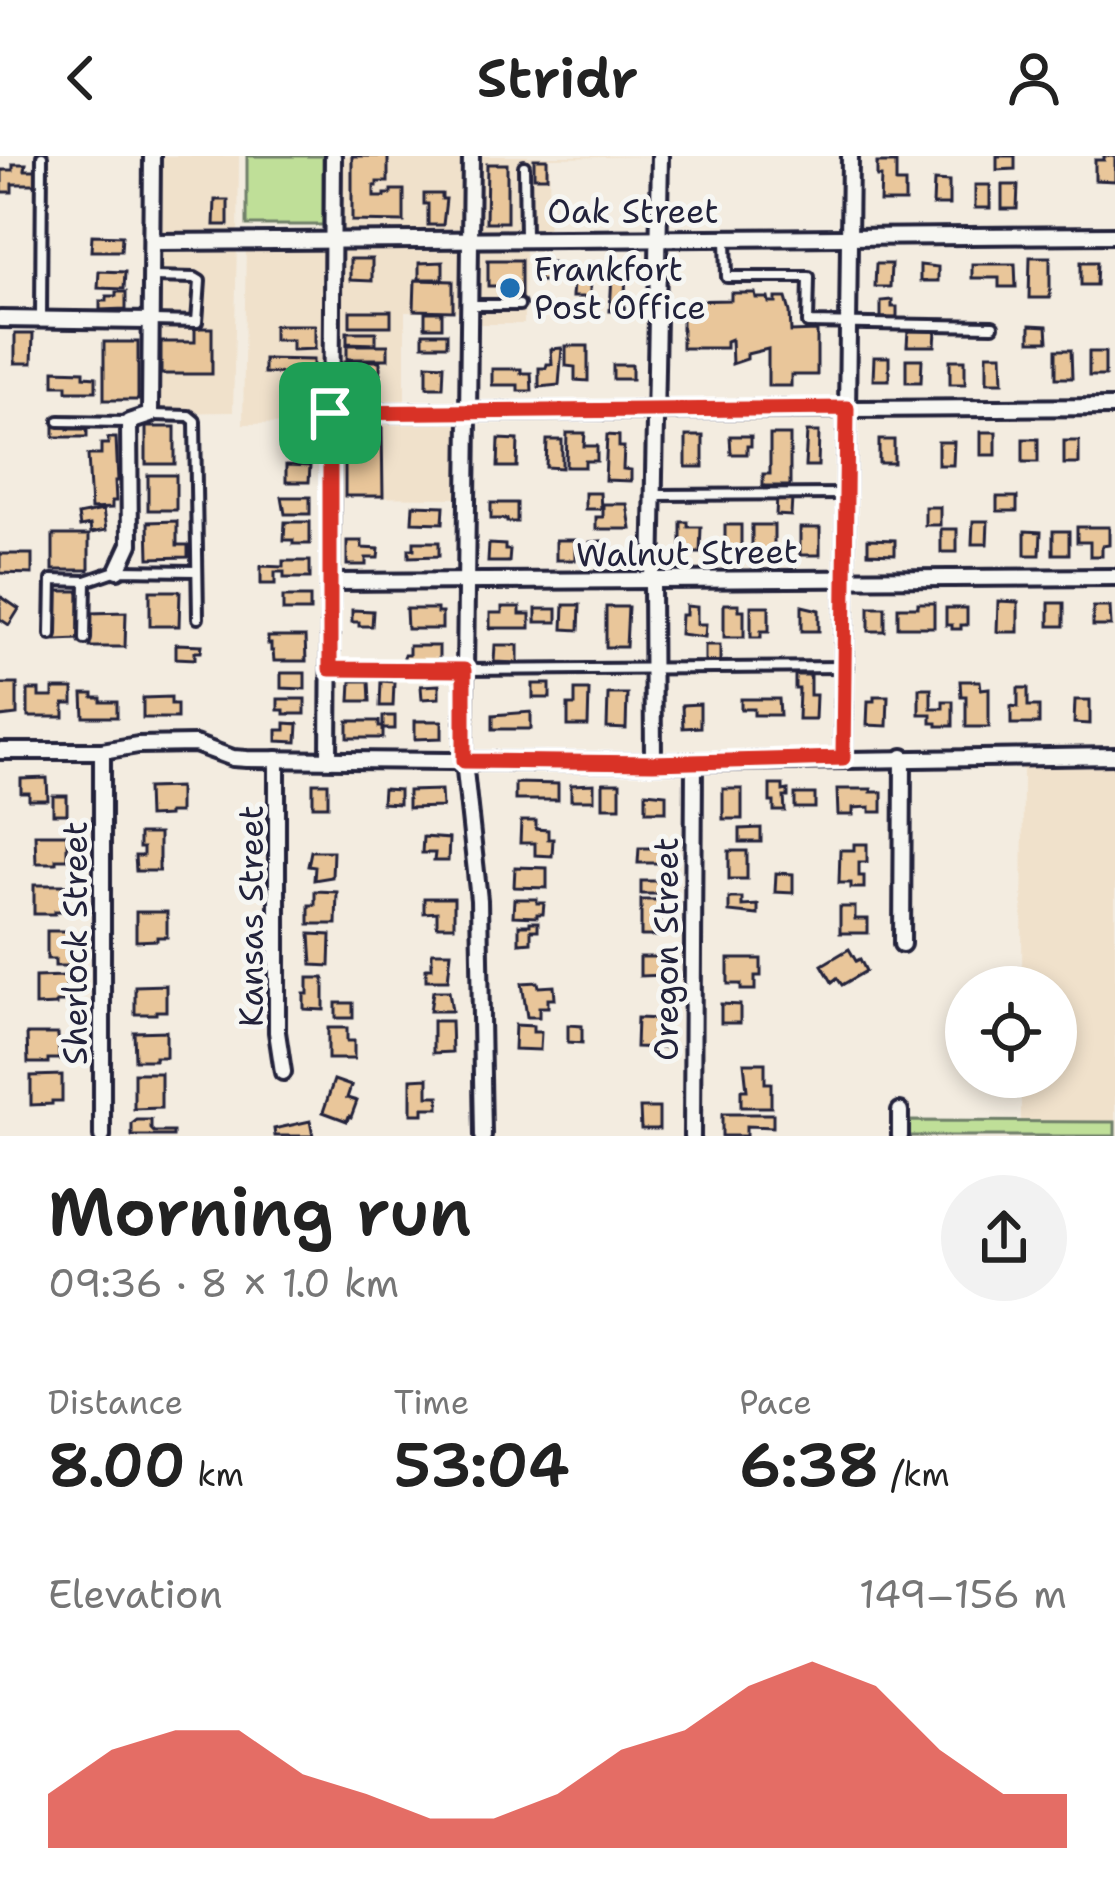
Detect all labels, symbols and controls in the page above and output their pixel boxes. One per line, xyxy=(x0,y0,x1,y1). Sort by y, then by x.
text: Stridr xyxy=(477,42,638,114)
icon: back xyxy=(48,45,114,111)
icon: person xyxy=(1001,45,1067,111)
street label: Oak Street xyxy=(547,189,719,234)
place label: Frankfort Post Office xyxy=(534,247,706,330)
marker: Frankfort Post Office xyxy=(497,275,523,301)
pin xyxy=(279,362,381,464)
icon: arrive xyxy=(297,380,363,446)
street label: Walnut Street xyxy=(576,529,798,577)
street label: Kansas Street xyxy=(229,805,274,1027)
street label: Sherlock Street xyxy=(53,821,98,1065)
street label: Oregon Street xyxy=(644,837,689,1061)
map controls xyxy=(945,966,1077,1098)
button: locate xyxy=(945,966,1077,1098)
text: Morning run xyxy=(48,1168,472,1256)
button: share xyxy=(941,1175,1067,1301)
text: 09:36 · 8 × 1.0 km xyxy=(48,1257,399,1309)
text: Distance xyxy=(48,1380,183,1425)
text: Time xyxy=(394,1380,469,1425)
text: Pace xyxy=(739,1380,812,1425)
text: 8.00 xyxy=(48,1425,186,1505)
text: 53:04 xyxy=(394,1425,570,1505)
text: 6:38 xyxy=(739,1425,879,1505)
text: km xyxy=(186,1452,244,1497)
text: /km xyxy=(879,1452,950,1497)
text: Elevation xyxy=(48,1568,223,1620)
text: 149–156 m xyxy=(859,1568,1067,1620)

